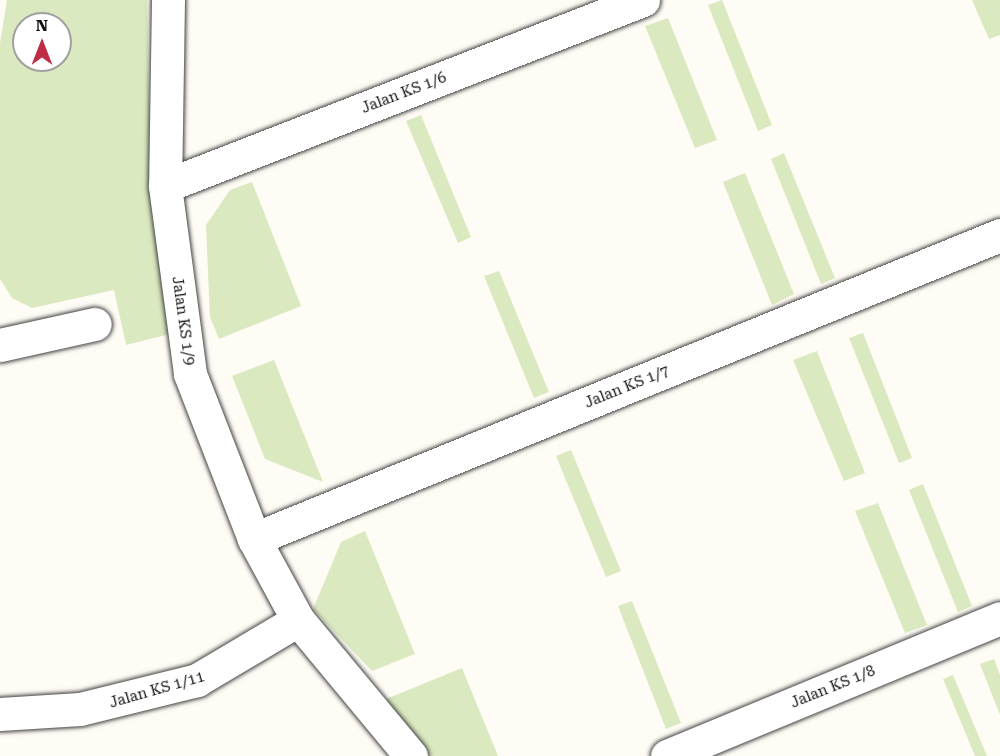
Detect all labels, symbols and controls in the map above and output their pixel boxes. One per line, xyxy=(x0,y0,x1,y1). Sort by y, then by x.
north arrow xyxy=(12,12,72,72)
text: N xyxy=(36,16,48,35)
street label: Jalan KS 1/6 xyxy=(359,69,449,117)
street label: Jalan KS 1/9 xyxy=(168,275,198,367)
street label: Jalan KS 1/7 xyxy=(582,362,672,412)
street label: Jalan KS 1/8 xyxy=(788,662,878,712)
street label: Jalan KS 1/11 xyxy=(107,668,207,712)

